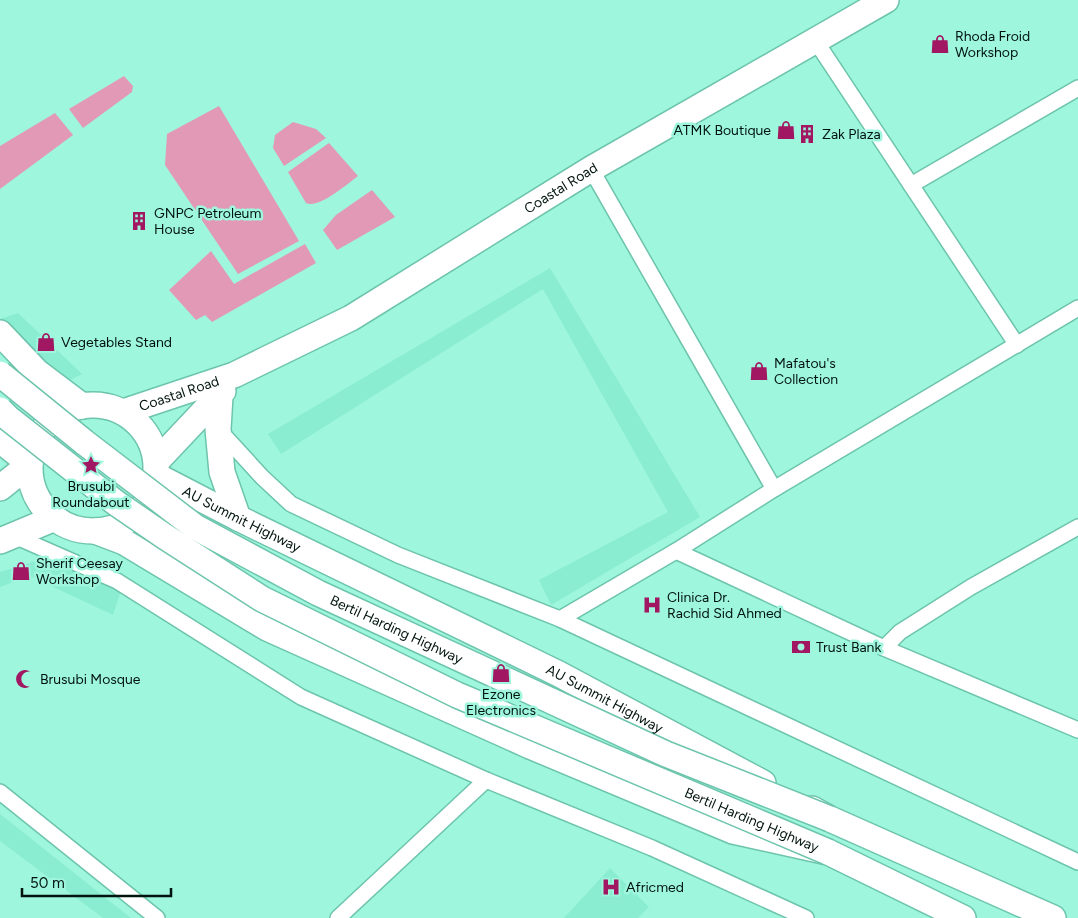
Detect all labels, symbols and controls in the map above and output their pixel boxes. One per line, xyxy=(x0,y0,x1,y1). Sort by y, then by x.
place label: Rhoda Froid Workshop xyxy=(955,28,1030,61)
shop icon: Rhoda Froid Workshop xyxy=(929,33,951,55)
shop icon: ATMK Boutique xyxy=(775,119,797,141)
place label: ATMK Boutique xyxy=(674,122,771,139)
building icon: Zak Plaza xyxy=(796,123,818,145)
place label: Zak Plaza xyxy=(822,126,881,143)
street label: Coastal Road xyxy=(521,159,600,217)
place label: GNPC Petroleum House xyxy=(154,205,261,238)
building icon: GNPC Petroleum House xyxy=(128,210,150,232)
shop icon: Vegetables Stand xyxy=(35,331,57,353)
place label: Vegetables Stand xyxy=(61,334,172,351)
place label: Mafatou's Collection xyxy=(774,355,838,388)
shop icon: Mafatou's Collection xyxy=(748,360,770,382)
street label: Coastal Road xyxy=(137,372,221,415)
place icon: Brusubi Roundabout xyxy=(80,454,102,476)
place label: Brusubi Roundabout xyxy=(52,478,130,511)
street label: AU Summit Highway xyxy=(180,482,304,556)
place label: Sherif Ceesay Workshop xyxy=(36,555,124,588)
shop icon: Sherif Ceesay Workshop xyxy=(10,560,32,582)
place label: Clinica Dr. Rachid Sid Ahmed xyxy=(667,589,782,622)
street label: Bertil Harding Highway xyxy=(327,591,466,668)
hospital icon: Clinica Dr. Rachid Sid Ahmed xyxy=(641,594,663,616)
bank icon: Trust Bank xyxy=(790,636,812,658)
place label: Trust Bank xyxy=(816,639,881,656)
street label: AU Summit Highway xyxy=(543,661,667,737)
shop icon: Ezone Electronics xyxy=(490,662,512,684)
mosque icon: Brusubi Mosque xyxy=(14,668,36,690)
place label: Brusubi Mosque xyxy=(40,671,141,688)
place label: Ezone Electronics xyxy=(466,686,536,719)
street label: Bertil Harding Highway xyxy=(682,784,822,856)
scale bar xyxy=(22,866,171,898)
text: 50 m xyxy=(30,874,65,892)
hospital icon: Africmed xyxy=(600,876,622,898)
place label: Africmed xyxy=(626,879,684,896)

